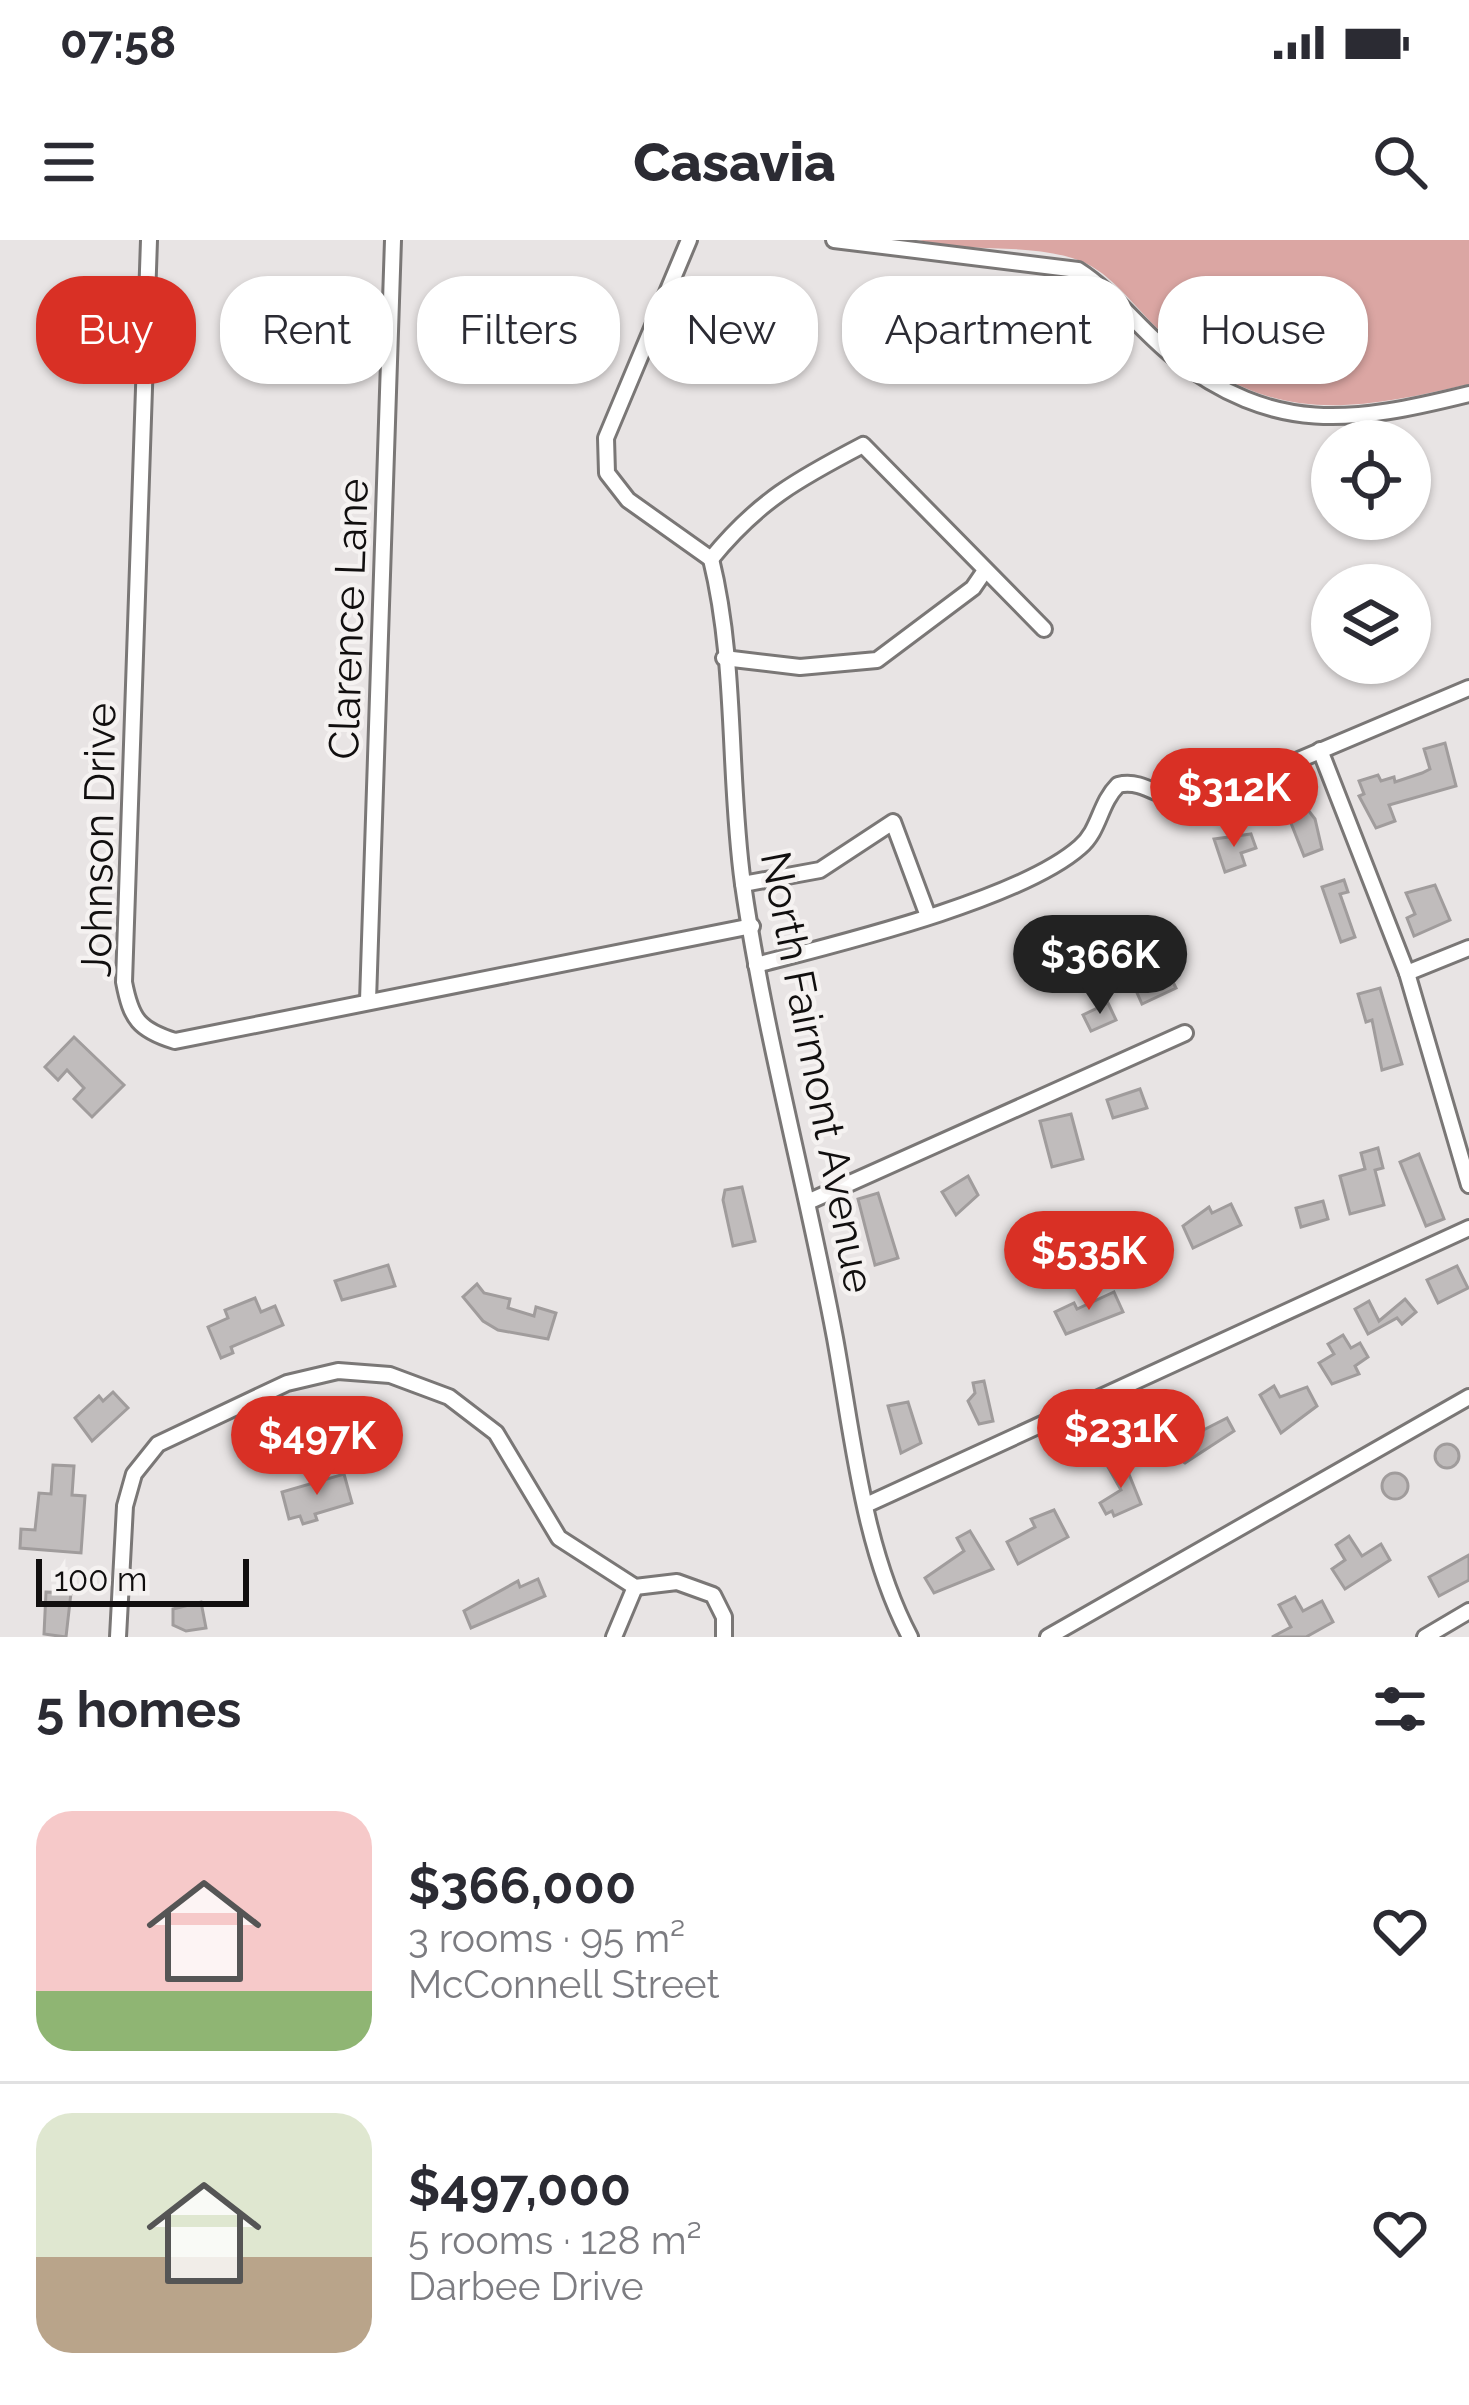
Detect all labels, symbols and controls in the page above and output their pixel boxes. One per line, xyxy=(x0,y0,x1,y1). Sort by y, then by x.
text: 07:58 xyxy=(60,16,176,69)
icon: menu xyxy=(36,129,102,195)
icon: search xyxy=(1367,129,1433,195)
text: Casavia xyxy=(633,130,836,194)
chip: Buy xyxy=(36,276,196,384)
chip: Rent xyxy=(220,276,393,384)
chip: Filters xyxy=(417,276,620,384)
chip: New xyxy=(644,276,818,384)
chip: Apartment xyxy=(842,276,1134,384)
chip: House xyxy=(1158,276,1368,384)
map controls xyxy=(1311,420,1431,684)
button: locate xyxy=(1311,420,1431,540)
street label: Clarence Lane xyxy=(319,478,378,760)
button: layers xyxy=(1311,564,1431,684)
street label: Johnson Drive xyxy=(72,702,125,978)
pin: $312K xyxy=(1150,748,1318,850)
text: $312K xyxy=(1177,764,1291,810)
street label: North Fairmont Avenue xyxy=(751,847,884,1297)
pin: $366K xyxy=(1016,915,1184,1017)
text: $366K xyxy=(1040,931,1160,977)
pin: $535K xyxy=(1005,1211,1173,1313)
text: $535K xyxy=(1031,1227,1147,1273)
pin: $231K xyxy=(1037,1389,1205,1491)
pin: $497K xyxy=(233,1396,401,1498)
text: $231K xyxy=(1064,1405,1178,1451)
text: $497K xyxy=(258,1412,376,1458)
scale bar xyxy=(36,1553,249,1606)
text: 100 m xyxy=(54,1560,147,1599)
icon: filters xyxy=(1367,1676,1433,1742)
text: 5 homes xyxy=(36,1679,241,1739)
text: $366,000 xyxy=(408,1855,636,1915)
icon: home xyxy=(132,1859,276,2003)
icon: heart xyxy=(1367,1898,1433,1964)
text: 3 rooms · 95 m² xyxy=(408,1915,685,1961)
text: McConnell Street xyxy=(408,1961,720,2007)
text: $497,000 xyxy=(408,2157,631,2217)
icon: home xyxy=(132,2161,276,2305)
icon: heart xyxy=(1367,2200,1433,2266)
text: 5 rooms · 128 m² xyxy=(408,2217,702,2263)
text: Darbee Drive xyxy=(408,2263,644,2309)

